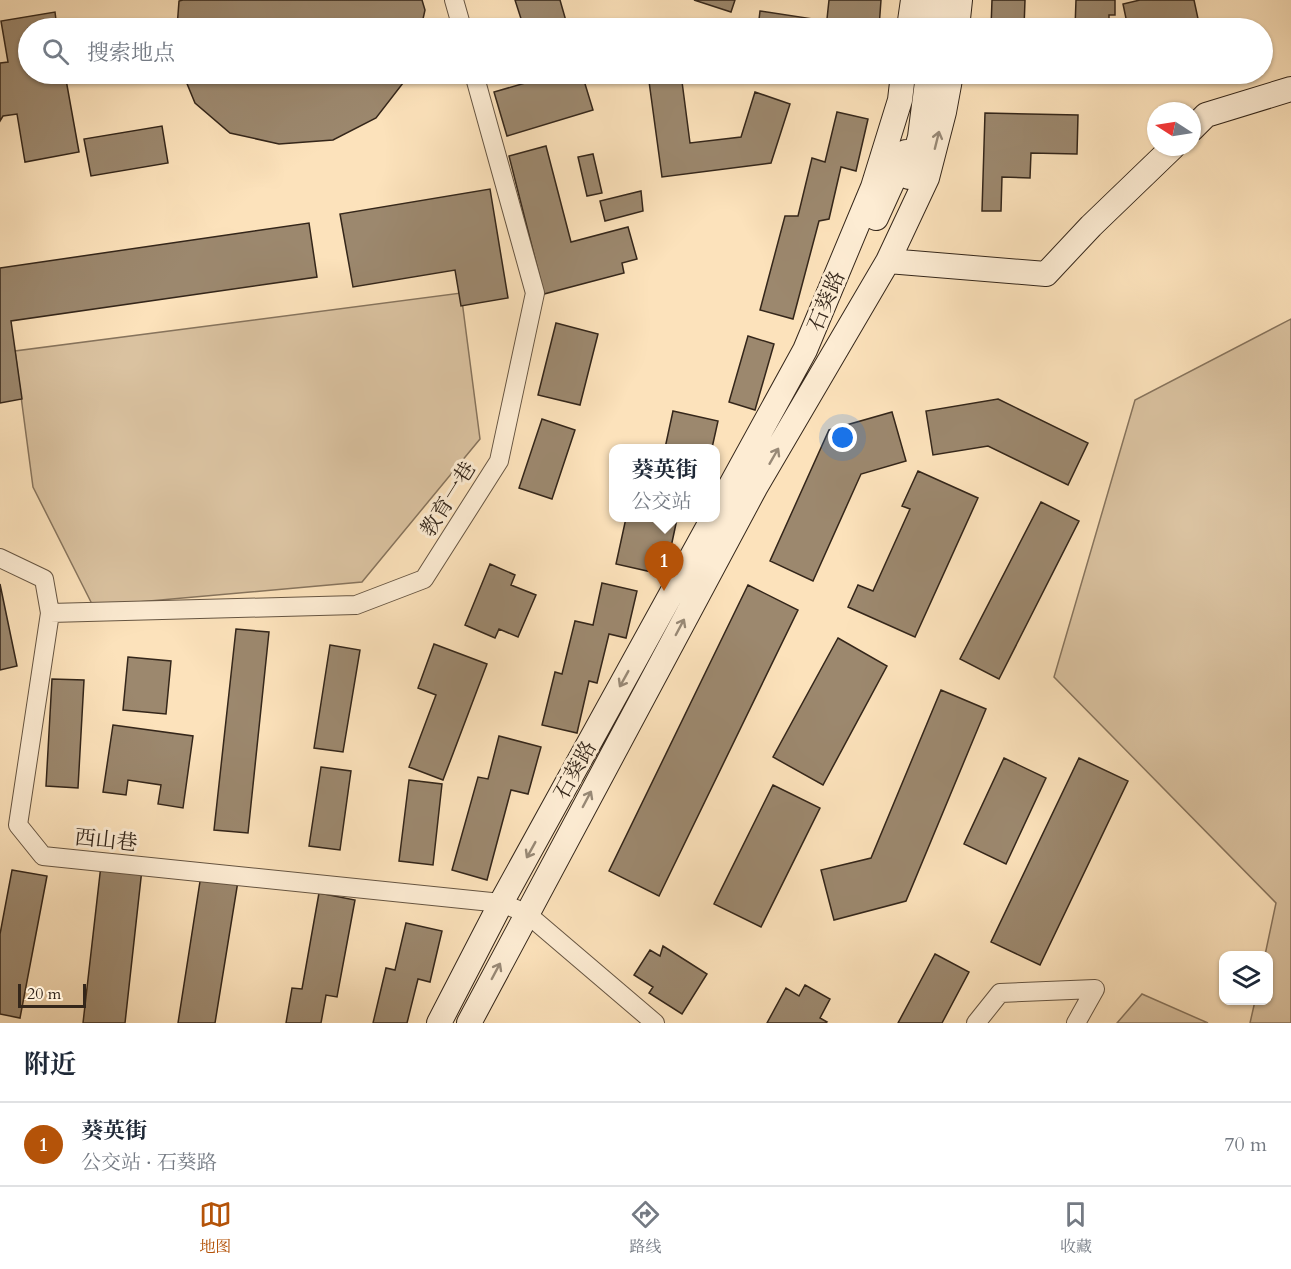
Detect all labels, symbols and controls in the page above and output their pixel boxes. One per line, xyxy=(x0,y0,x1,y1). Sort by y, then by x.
search box xyxy=(18,18,1273,84)
icon: search xyxy=(39,35,72,68)
text: 搜索地点 xyxy=(87,38,175,68)
north arrow xyxy=(1147,102,1201,156)
one-way arrow xyxy=(931,131,943,150)
street label: 石葵路 xyxy=(801,267,852,336)
your location xyxy=(828,423,857,452)
popup xyxy=(609,444,720,522)
one-way arrow xyxy=(768,448,780,465)
text: 葵英街 xyxy=(631,455,698,485)
street label: 教育一巷 xyxy=(414,456,483,543)
text: 公交站 xyxy=(631,488,691,515)
pin: 1 xyxy=(644,542,684,591)
one-way arrow xyxy=(675,619,686,637)
one-way arrow xyxy=(618,670,630,687)
street label: 石葵路 xyxy=(547,736,603,805)
one-way arrow xyxy=(581,791,593,808)
street label: 西山巷 xyxy=(73,823,139,858)
one-way arrow xyxy=(525,841,537,858)
map controls xyxy=(1219,951,1273,1005)
button: layers xyxy=(1219,951,1273,1005)
one-way arrow xyxy=(490,963,502,980)
scale bar xyxy=(18,981,86,1008)
text: 20 m xyxy=(27,983,61,1005)
text: 附近 xyxy=(24,1047,76,1082)
text: 葵英街 xyxy=(81,1116,147,1146)
text: 1 xyxy=(38,1131,49,1158)
text: 70 m xyxy=(1224,1131,1267,1158)
text: 公交站 · 石葵路 xyxy=(81,1149,217,1176)
tab: 地图 xyxy=(199,1198,232,1258)
tab: 路线 xyxy=(629,1198,662,1258)
tab: 收藏 xyxy=(1059,1198,1092,1258)

